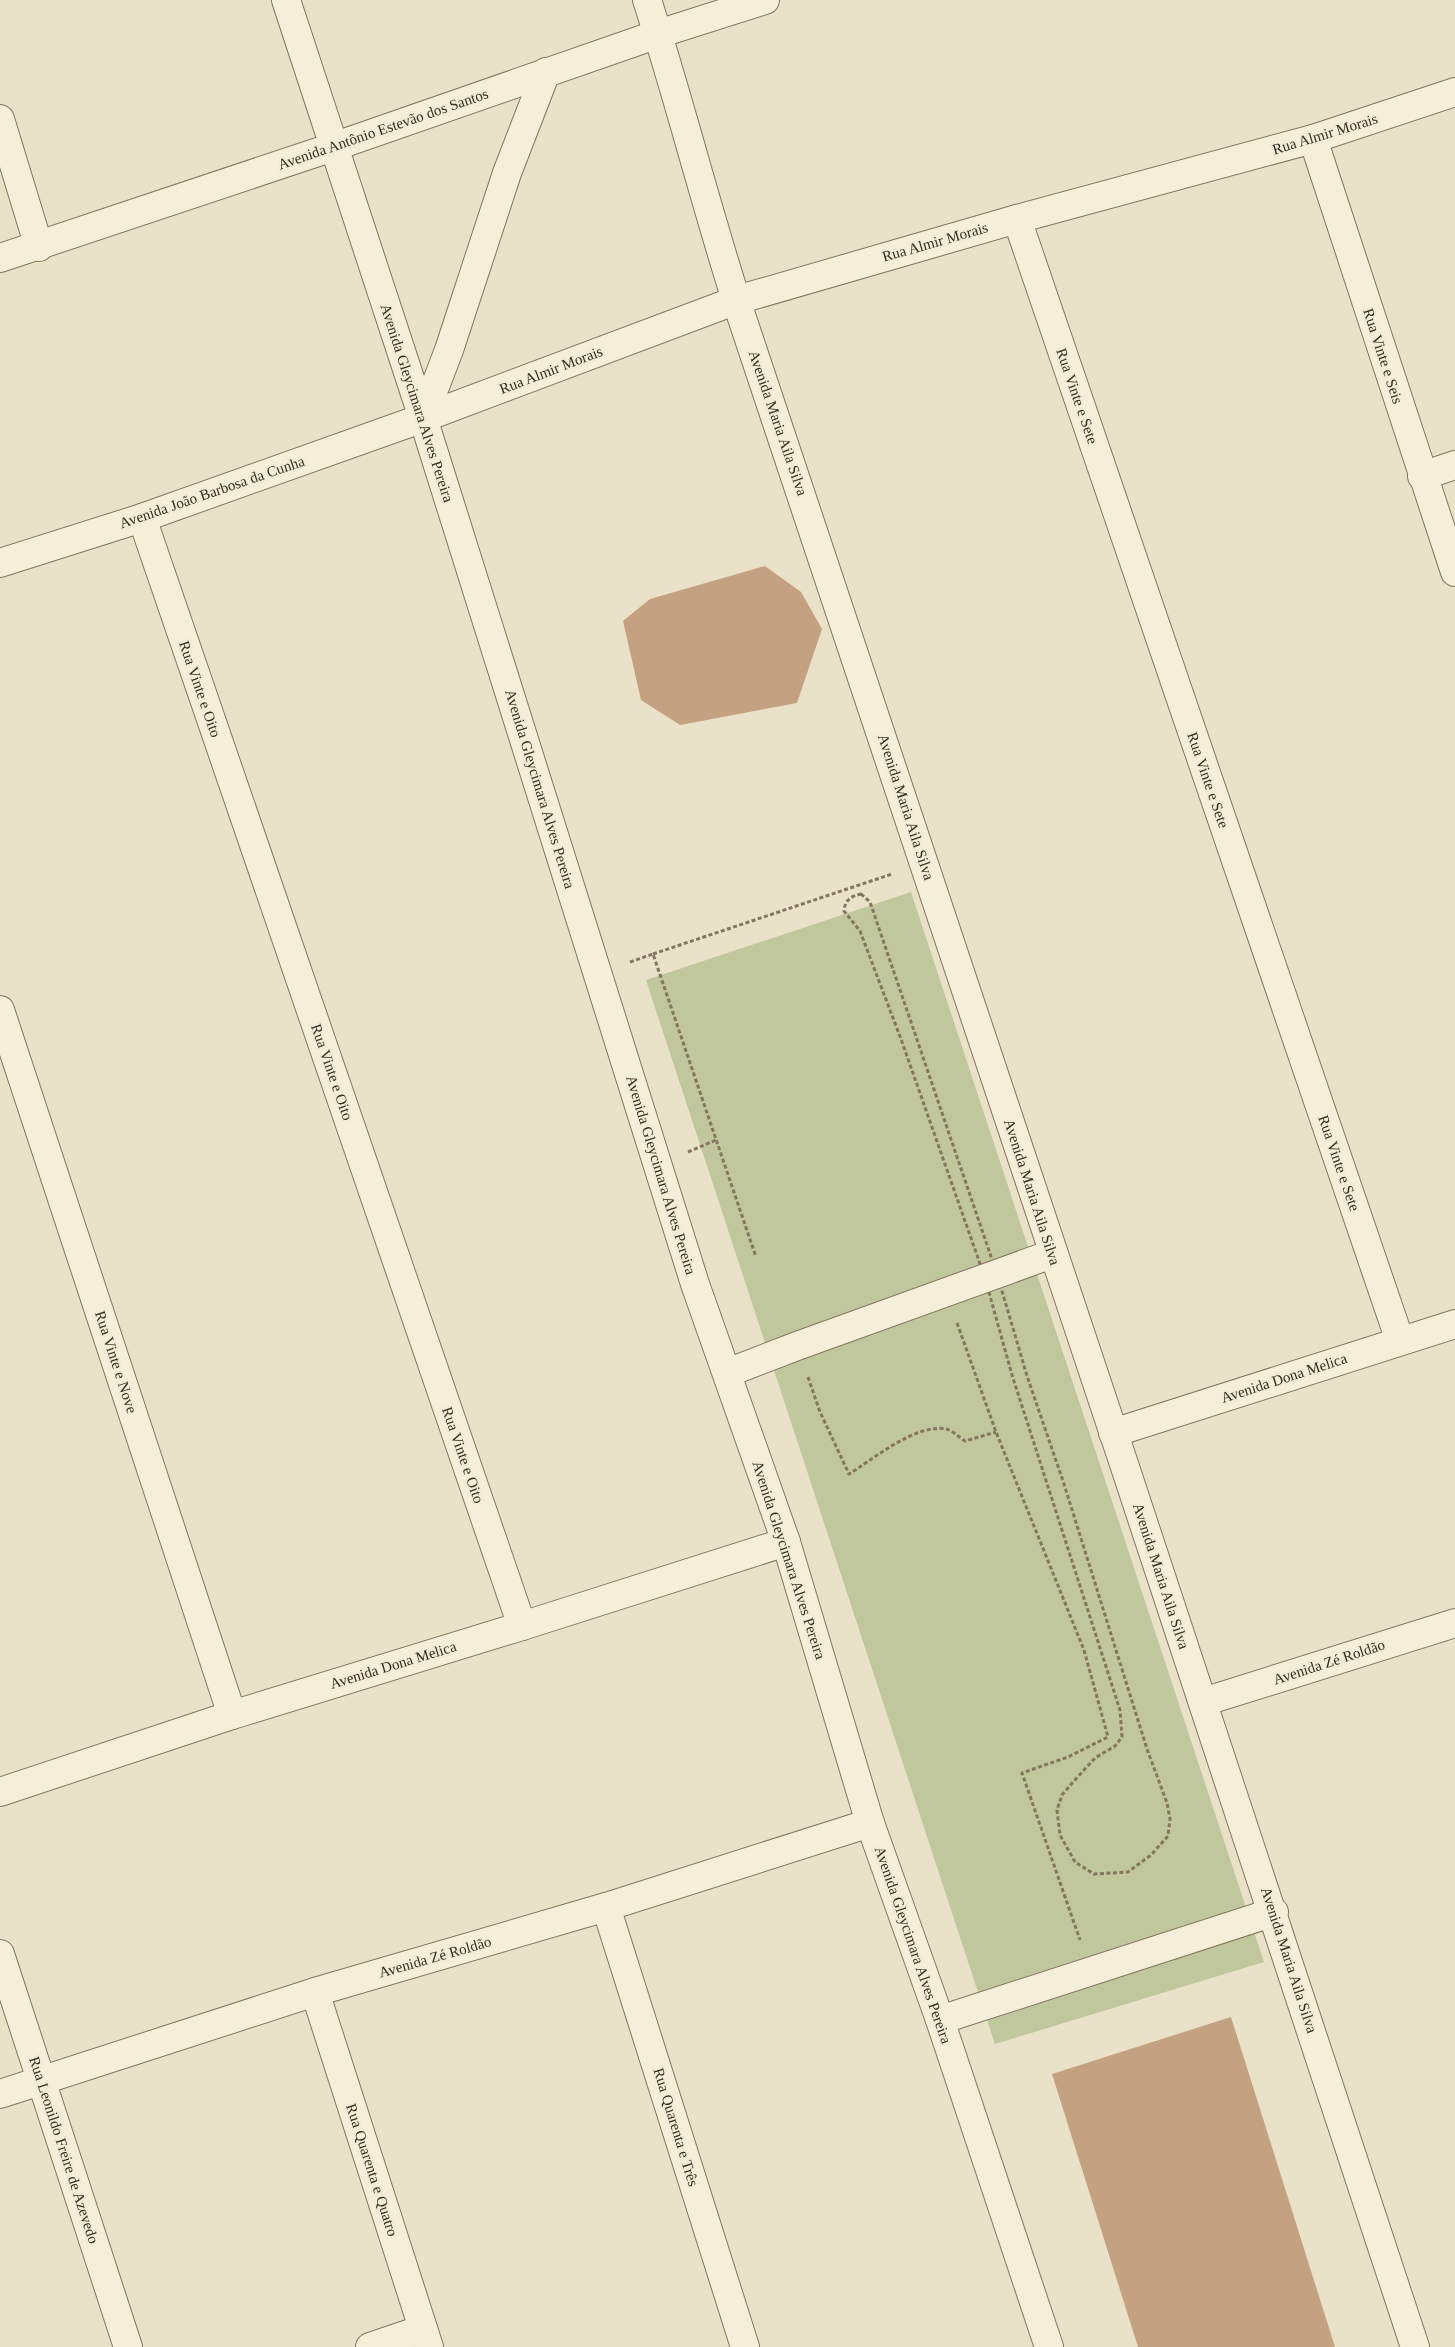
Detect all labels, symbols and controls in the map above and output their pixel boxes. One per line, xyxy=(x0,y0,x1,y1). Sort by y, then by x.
street label: Avenida Antônio Estevão dos Santos xyxy=(276,85,490,173)
street label: Rua Almir Morais xyxy=(1270,110,1380,158)
street label: Rua Almir Morais xyxy=(880,219,990,265)
street label: Avenida Gleycimara Alves Pereira xyxy=(377,302,457,504)
street label: Rua Vinte e Seis xyxy=(1360,306,1406,406)
street label: Rua Almir Morais xyxy=(497,343,605,397)
street label: Rua Vinte e Sete xyxy=(1053,346,1101,446)
street label: Avenida Maria Aila Silva xyxy=(746,348,811,498)
street label: Avenida João Barbosa da Cunha xyxy=(117,453,307,531)
street label: Rua Vinte e Oito xyxy=(176,639,224,739)
street label: Avenida Gleycimara Alves Pereira xyxy=(502,687,578,891)
street label: Rua Vinte e Sete xyxy=(1184,730,1232,830)
street label: Avenida Maria Aila Silva xyxy=(875,732,937,882)
street label: Rua Vinte e Oito xyxy=(308,1022,356,1122)
street label: Avenida Gleycimara Alves Pereira xyxy=(623,1073,699,1277)
street label: Rua Vinte e Sete xyxy=(1315,1113,1363,1213)
street label: Avenida Maria Aila Silva xyxy=(1001,1117,1063,1267)
street label: Rua Vinte e Nove xyxy=(92,1309,140,1416)
street label: Avenida Dona Melica xyxy=(1219,1350,1349,1406)
street label: Rua Vinte e Oito xyxy=(439,1405,487,1505)
street label: Avenida Gleycimara Alves Pereira xyxy=(749,1459,829,1661)
street label: Avenida Maria Aila Silva xyxy=(1130,1501,1192,1651)
street label: Avenida Zé Roldão xyxy=(1271,1636,1387,1688)
street label: Avenida Dona Melica xyxy=(328,1638,458,1692)
street label: Avenida Gleycimara Alves Pereira xyxy=(872,1844,954,2046)
street label: Avenida Maria Aila Silva xyxy=(1258,1885,1320,2035)
street label: Avenida Zé Roldão xyxy=(377,1933,493,1981)
street label: Rua Leonildo Freire de Azevedo xyxy=(26,2054,102,2246)
street label: Rua Quarenta e Três xyxy=(650,2066,702,2188)
street label: Rua Quarenta e Quatro xyxy=(343,2102,401,2238)

